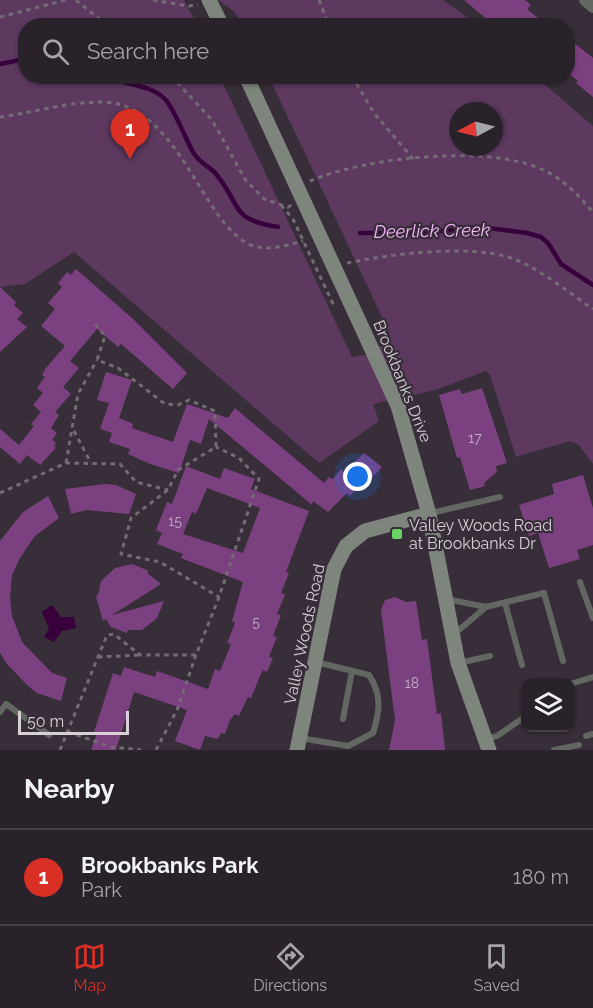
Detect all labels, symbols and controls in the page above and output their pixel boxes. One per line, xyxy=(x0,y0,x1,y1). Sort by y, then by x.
search box xyxy=(18,18,575,84)
icon: search xyxy=(39,35,72,68)
text: Search here xyxy=(87,38,209,64)
north arrow xyxy=(449,102,503,156)
pin: 1 xyxy=(110,110,150,159)
water label: Deerlick Creek xyxy=(373,219,491,242)
street label: Brookbanks Drive xyxy=(369,317,436,445)
house number: 17 xyxy=(468,430,482,446)
your location xyxy=(343,462,372,491)
house number: 15 xyxy=(168,513,182,529)
place label: Valley Woods Road at Brookbanks Dr xyxy=(409,516,552,553)
marker: Valley Woods Road at Brookbanks Dr xyxy=(390,527,404,541)
street label: Valley Woods Road xyxy=(280,562,329,706)
house number: 5 xyxy=(252,614,260,630)
house number: 18 xyxy=(405,675,419,691)
map controls xyxy=(521,678,575,732)
button: layers xyxy=(521,678,575,732)
scale bar xyxy=(18,708,129,736)
text: 50 m xyxy=(27,712,64,731)
text: Nearby xyxy=(24,774,114,804)
text: Brookbanks Park xyxy=(81,852,258,878)
text: 1 xyxy=(39,865,48,889)
text: 180 m xyxy=(513,865,569,889)
text: Park xyxy=(81,878,122,902)
tab: Map xyxy=(73,940,106,995)
tab: Directions xyxy=(253,940,327,995)
tab: Saved xyxy=(474,940,520,995)

